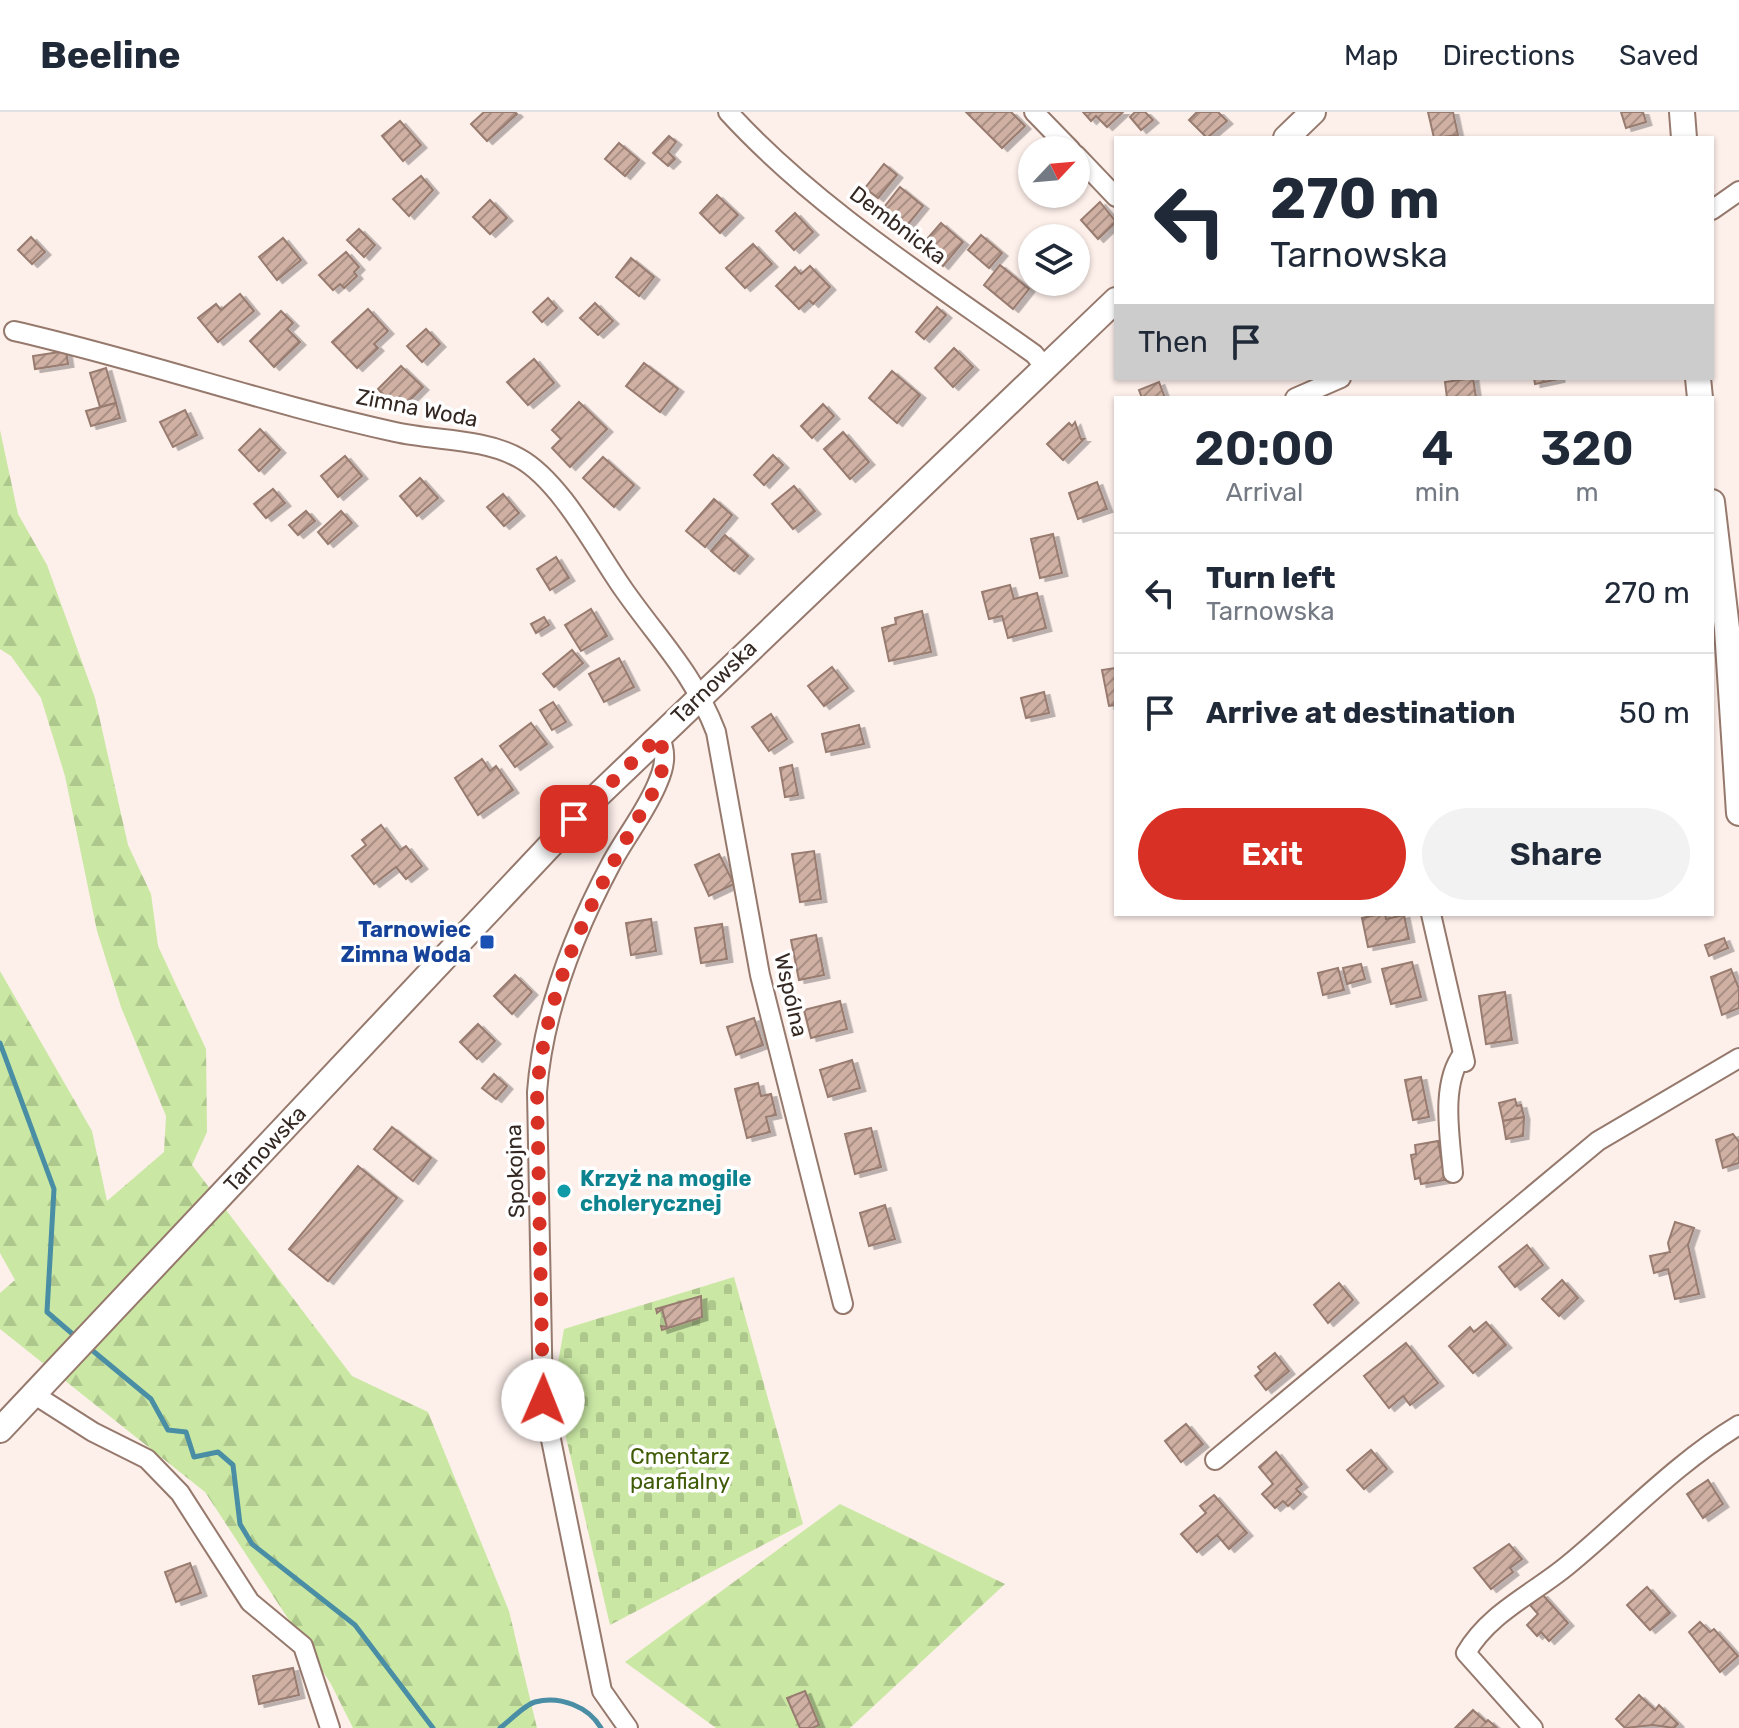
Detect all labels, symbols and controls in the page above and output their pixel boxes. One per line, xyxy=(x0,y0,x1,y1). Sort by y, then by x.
text: Beeline xyxy=(40,32,181,78)
text: Map xyxy=(1344,39,1398,72)
text: Directions xyxy=(1442,39,1575,72)
text: Saved xyxy=(1619,39,1699,72)
north arrow xyxy=(1018,136,1090,208)
map controls xyxy=(1018,136,1090,296)
text: 270 m xyxy=(1270,166,1440,232)
icon: left xyxy=(1138,168,1242,272)
street label: Dembnicka xyxy=(844,180,952,270)
button: layers xyxy=(1018,224,1090,296)
text: Tarnowska xyxy=(1270,233,1448,276)
icon: arrive xyxy=(1224,320,1268,364)
text: Then xyxy=(1138,324,1208,360)
street label: Zimna Woda xyxy=(354,383,480,433)
text: 20:00 xyxy=(1194,420,1335,477)
text: 4 xyxy=(1421,420,1453,477)
text: 320 xyxy=(1540,420,1634,477)
text: Arrival xyxy=(1225,477,1303,508)
text: min xyxy=(1415,477,1460,508)
text: m xyxy=(1575,477,1599,508)
text: Turn left xyxy=(1206,560,1336,596)
icon: left xyxy=(1138,571,1182,615)
text: 270 m xyxy=(1604,575,1690,611)
text: Tarnowska xyxy=(1206,596,1335,627)
street label: Tarnowska xyxy=(666,635,762,729)
icon: arrive xyxy=(1138,691,1182,735)
text: Arrive at destination xyxy=(1206,695,1516,731)
text: 50 m xyxy=(1619,695,1690,731)
pin xyxy=(540,785,608,853)
icon: arrive xyxy=(552,797,596,841)
button: Exit xyxy=(1138,808,1406,900)
button: Share xyxy=(1422,808,1690,900)
place label: Tarnowiec Zimna Woda xyxy=(340,916,471,968)
marker: Tarnowiec Zimna Woda xyxy=(478,933,496,951)
street label: Wspólna xyxy=(768,951,814,1039)
street label: Tarnowska xyxy=(218,1100,312,1198)
street label: Spokojna xyxy=(500,1124,530,1218)
place label: Krzyż na mogile cholerycznej xyxy=(580,1165,751,1217)
marker: Krzyż na mogile cholerycznej xyxy=(555,1182,573,1200)
position arrow xyxy=(501,1358,585,1442)
park label: Cmentarz parafialny xyxy=(630,1443,730,1495)

